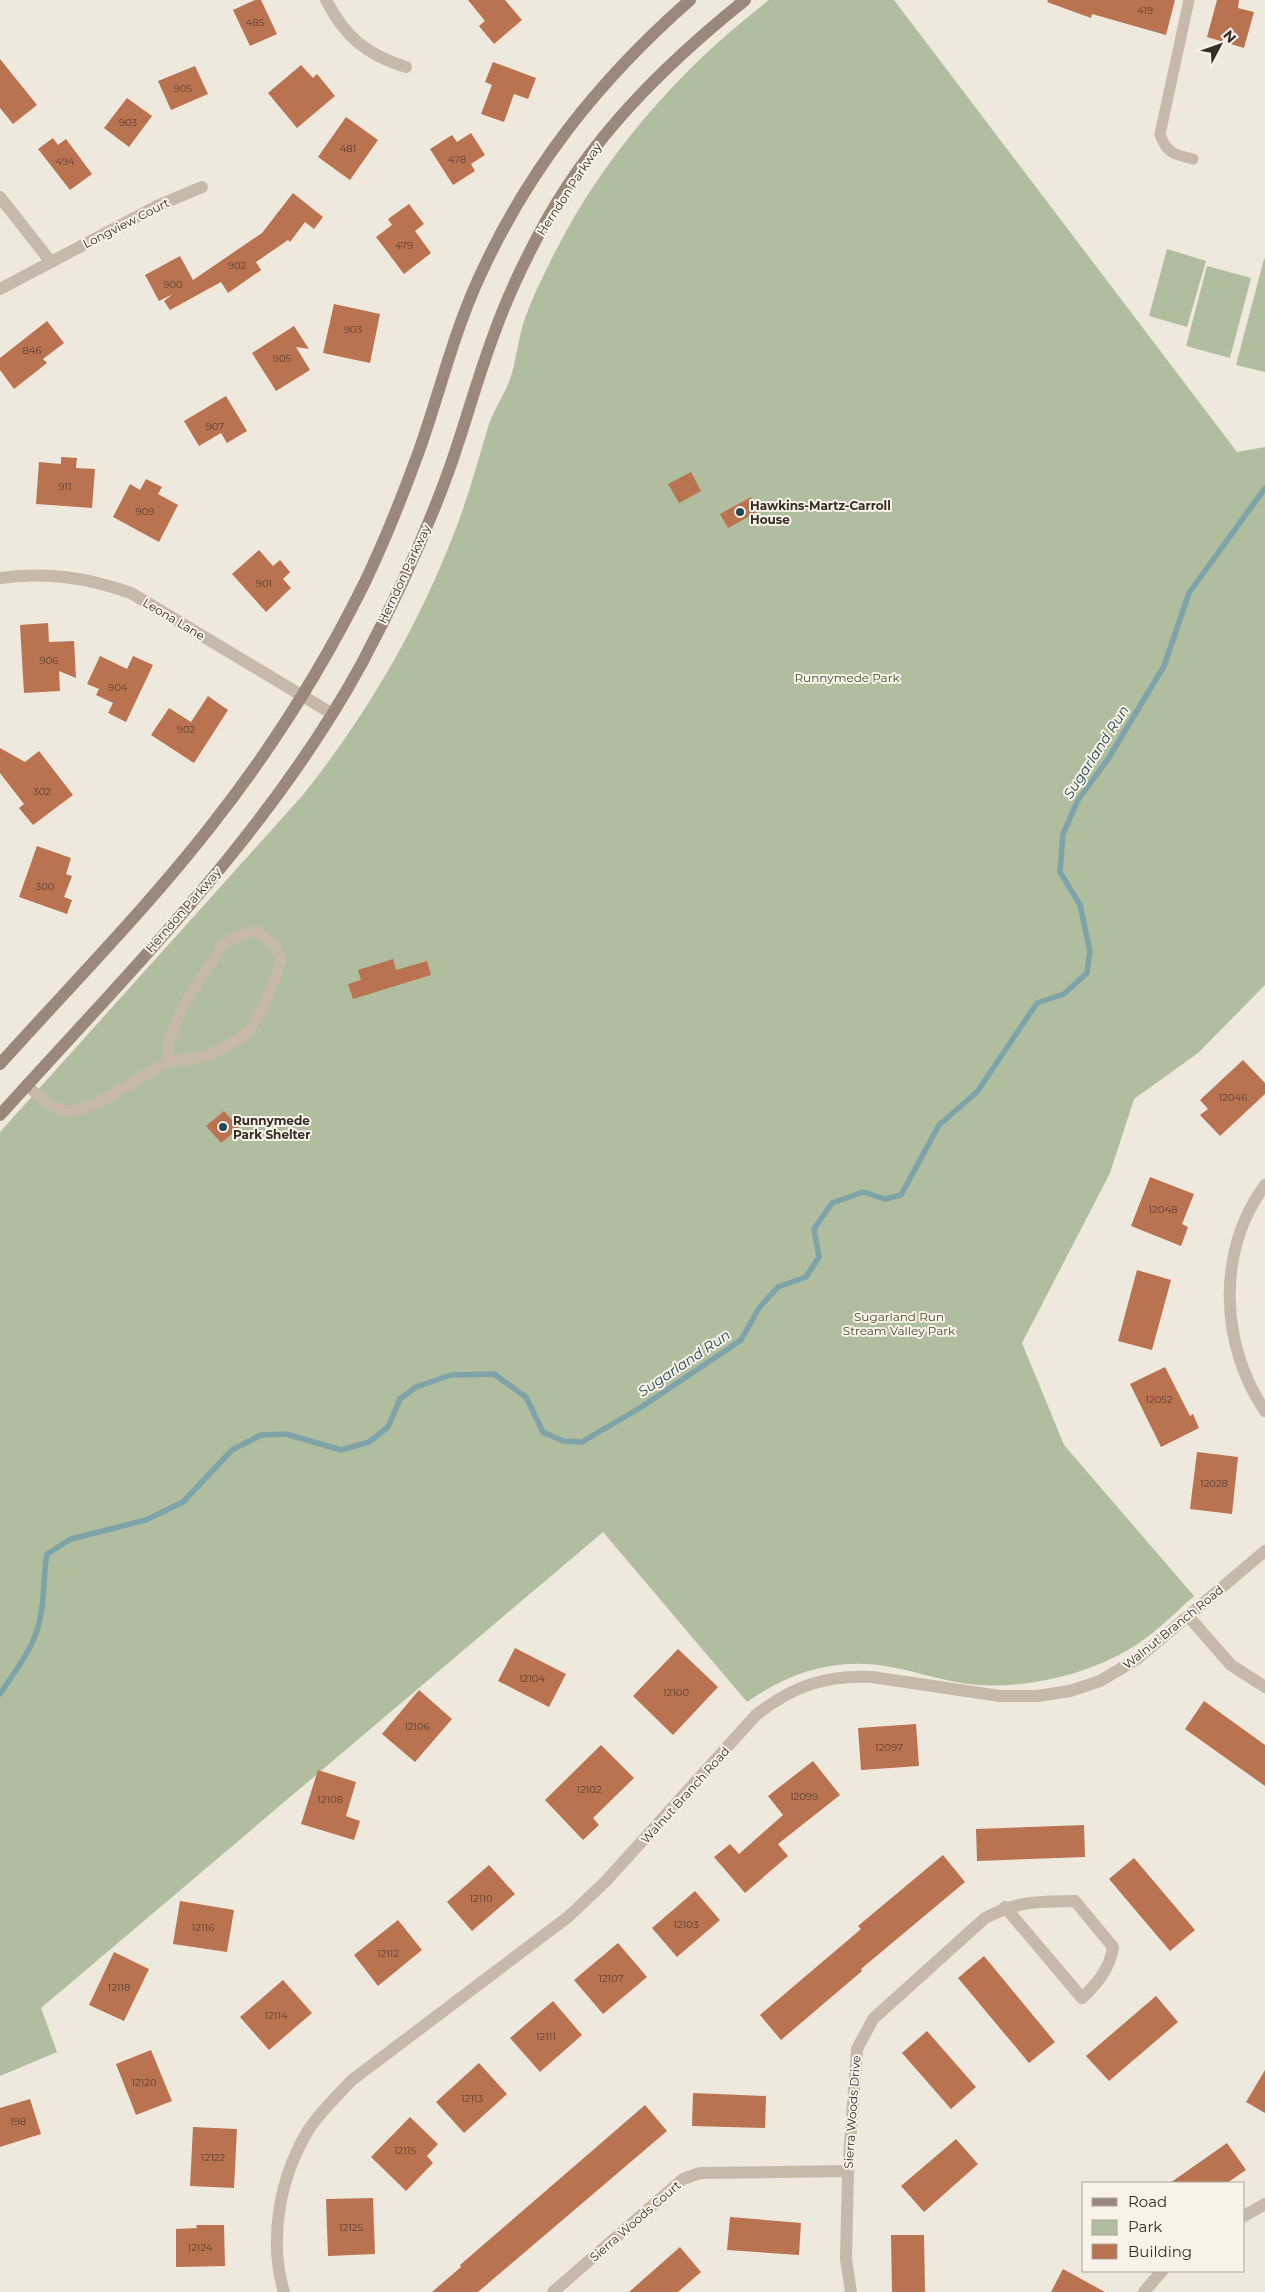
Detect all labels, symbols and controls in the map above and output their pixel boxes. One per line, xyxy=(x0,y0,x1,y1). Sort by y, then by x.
house number: 419 xyxy=(1137,4,1153,17)
house number: 485 xyxy=(246,16,265,29)
north arrow xyxy=(1195,20,1245,70)
text: N xyxy=(1219,26,1240,47)
house number: 905 xyxy=(174,82,193,95)
house number: 903 xyxy=(119,116,137,129)
street label: Herndon Parkway xyxy=(533,139,605,238)
house number: 481 xyxy=(340,142,356,155)
house number: 478 xyxy=(448,153,466,166)
house number: 494 xyxy=(55,155,75,168)
street label: Longview Court xyxy=(80,195,172,251)
house number: 479 xyxy=(395,239,413,252)
house number: 902 xyxy=(228,259,247,272)
house number: 900 xyxy=(163,278,183,291)
house number: 903 xyxy=(344,323,362,336)
house number: 846 xyxy=(22,344,42,357)
house number: 905 xyxy=(273,352,292,365)
house number: 907 xyxy=(206,420,224,433)
house number: 911 xyxy=(58,480,72,493)
place label: Hawkins-Martz-Carroll House xyxy=(750,498,891,527)
house number: 909 xyxy=(136,505,154,518)
marker: Hawkins-Martz-Carroll House xyxy=(734,506,746,518)
street label: Herndon Parkway xyxy=(374,522,434,626)
house number: 901 xyxy=(256,577,272,590)
street label: Leona Lane xyxy=(140,595,208,643)
house number: 906 xyxy=(40,654,58,667)
park label: Runnymede Park xyxy=(794,670,900,685)
house number: 904 xyxy=(108,681,128,694)
water label: Sugarland Run xyxy=(1059,702,1133,802)
house number: 902 xyxy=(177,723,196,736)
house number: 302 xyxy=(33,785,51,798)
street label: Herndon Parkway xyxy=(142,864,224,955)
house number: 300 xyxy=(36,880,55,893)
house number: 12046 xyxy=(1219,1091,1247,1104)
place label: Runnymede Park Shelter xyxy=(233,1113,310,1142)
marker: Runnymede Park Shelter xyxy=(217,1121,229,1133)
house number: 12048 xyxy=(1149,1203,1177,1216)
park label: Sugarland Run Stream Valley Park xyxy=(843,1309,956,1338)
water label: Sugarland Run xyxy=(634,1325,734,1401)
house number: 12052 xyxy=(1145,1393,1173,1406)
house number: 12028 xyxy=(1200,1477,1228,1490)
street label: Walnut Branch Road xyxy=(1120,1582,1226,1672)
house number: 12104 xyxy=(519,1672,545,1685)
house number: 12100 xyxy=(663,1686,689,1699)
house number: 12106 xyxy=(404,1720,430,1733)
house number: 12097 xyxy=(875,1741,903,1754)
street label: Walnut Branch Road xyxy=(638,1744,732,1846)
house number: 12102 xyxy=(576,1783,602,1796)
house number: 12099 xyxy=(790,1790,818,1803)
house number: 12108 xyxy=(317,1793,343,1806)
house number: 12110 xyxy=(469,1892,493,1905)
house number: 12103 xyxy=(673,1918,699,1931)
house number: 12116 xyxy=(192,1921,214,1934)
house number: 12112 xyxy=(377,1947,399,1960)
house number: 12107 xyxy=(598,1972,624,1985)
house number: 12118 xyxy=(108,1981,130,1994)
house number: 12114 xyxy=(264,2009,288,2022)
house number: 12111 xyxy=(536,2030,556,2043)
street label: Sierra Woods Drive xyxy=(841,2055,863,2169)
house number: 12120 xyxy=(131,2076,157,2089)
house number: 12113 xyxy=(461,2092,483,2105)
house number: 198 xyxy=(10,2115,26,2128)
house number: 12115 xyxy=(394,2144,416,2157)
house number: 12122 xyxy=(201,2151,225,2164)
street label: Sierra Woods Court xyxy=(586,2177,684,2265)
legend xyxy=(1082,2182,1245,2272)
text: Road xyxy=(1128,2192,1167,2211)
text: Park xyxy=(1128,2217,1162,2236)
house number: 12125 xyxy=(339,2221,363,2234)
house number: 12124 xyxy=(188,2241,213,2254)
text: Building xyxy=(1128,2242,1192,2261)

